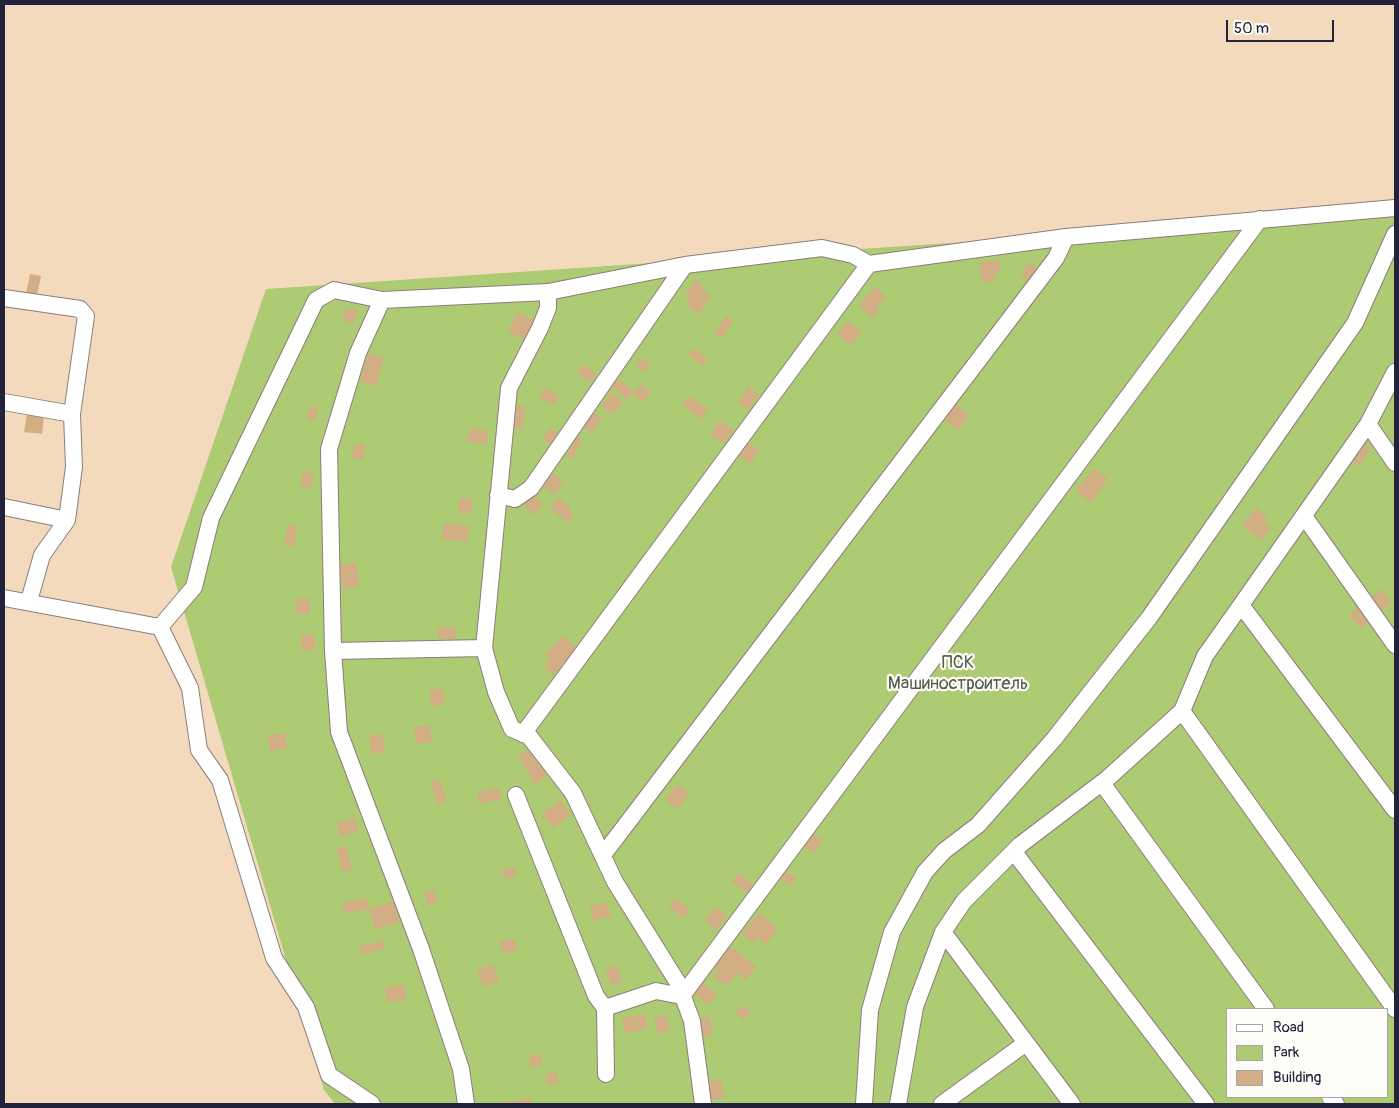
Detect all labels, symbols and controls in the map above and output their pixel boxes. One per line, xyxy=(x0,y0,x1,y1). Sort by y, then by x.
scale bar xyxy=(1229,10,1336,42)
text: 50 m xyxy=(1234,19,1269,38)
park label: ПСК Машиностроитель xyxy=(888,652,1028,694)
legend xyxy=(1226,1008,1389,1098)
text: Road xyxy=(1273,1018,1304,1037)
text: Park xyxy=(1273,1043,1299,1062)
text: Building xyxy=(1273,1068,1321,1087)

